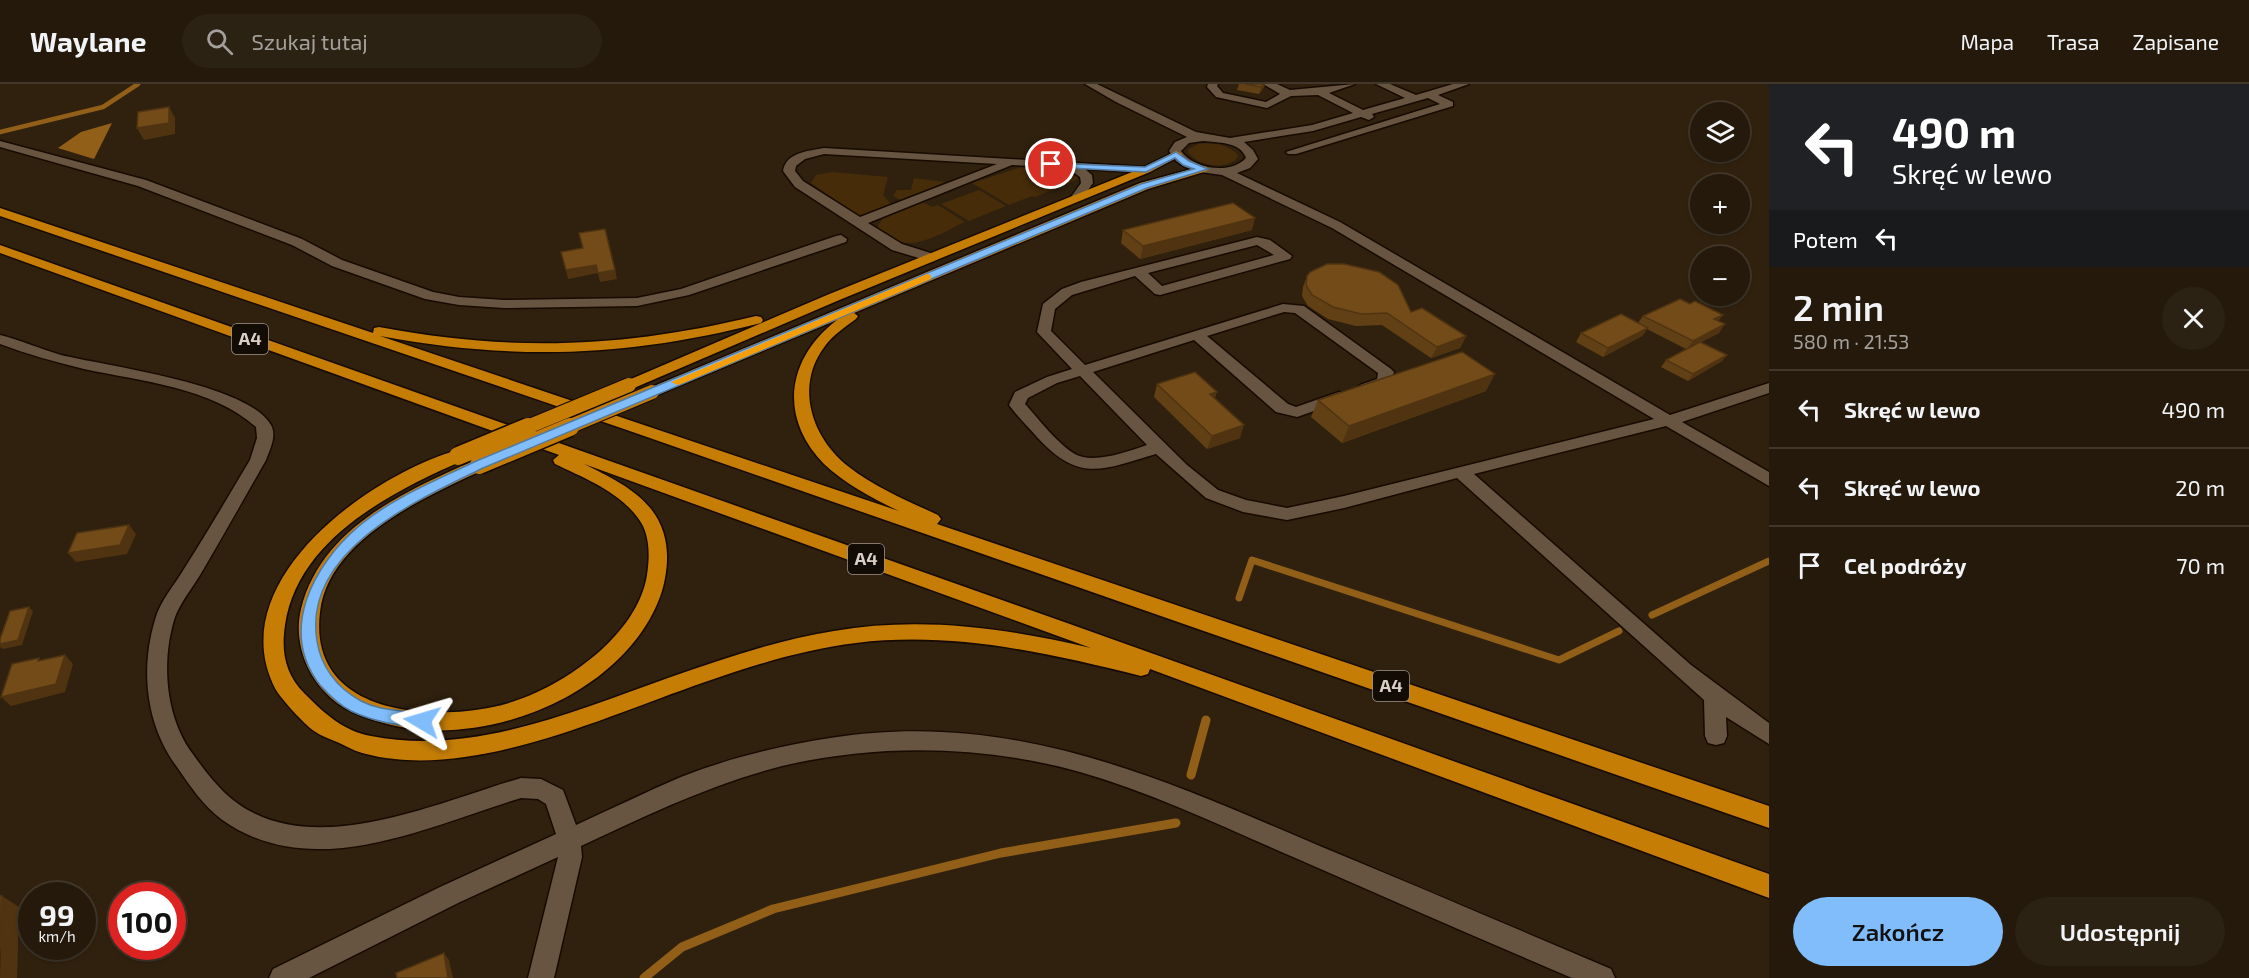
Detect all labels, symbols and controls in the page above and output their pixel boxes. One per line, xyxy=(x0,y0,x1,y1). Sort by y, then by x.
search box xyxy=(182,14,602,68)
text: Waylane xyxy=(30,24,146,58)
icon: search xyxy=(203,25,236,58)
text: Szukaj tutaj xyxy=(251,28,368,54)
text: Mapa xyxy=(1960,29,2014,54)
text: Trasa xyxy=(2047,29,2100,54)
text: Zapisane xyxy=(2133,29,2219,54)
map controls xyxy=(1690,102,1750,306)
button: layers xyxy=(1690,102,1750,162)
text: 490 m xyxy=(1892,106,2016,156)
icon: left xyxy=(1793,108,1871,186)
pin xyxy=(1025,138,1076,189)
icon: arrive xyxy=(1034,147,1067,180)
text: Skręć w lewo xyxy=(1892,157,2052,189)
button: + xyxy=(1690,174,1750,234)
icon: left xyxy=(1870,222,1903,255)
text: Potem xyxy=(1793,226,1858,252)
button: − xyxy=(1690,246,1750,306)
text: 2 min xyxy=(1793,285,1884,328)
button: close xyxy=(2162,287,2225,350)
road number: A4 xyxy=(232,324,268,354)
text: 580 m · 21:53 xyxy=(1793,329,1909,353)
icon: left xyxy=(1793,393,1826,426)
text: Skręć w lewo xyxy=(1844,396,1981,422)
text: 490 m xyxy=(2161,396,2225,422)
icon: left xyxy=(1793,471,1826,504)
text: Skręć w lewo xyxy=(1844,474,1981,500)
text: 20 m xyxy=(2175,474,2225,500)
road number: A4 xyxy=(848,544,884,574)
icon: arrive xyxy=(1793,549,1826,582)
text: Cel podróży xyxy=(1844,552,1966,578)
text: 70 m xyxy=(2176,552,2225,578)
road number: A4 xyxy=(1373,671,1409,701)
position arrow xyxy=(390,689,454,753)
speed limit sign: 100 xyxy=(108,882,186,960)
text: 99 xyxy=(39,896,75,932)
button: Zakończ xyxy=(1793,897,2003,966)
button: Udostępnij xyxy=(2015,897,2225,966)
text: km/h xyxy=(38,927,76,945)

